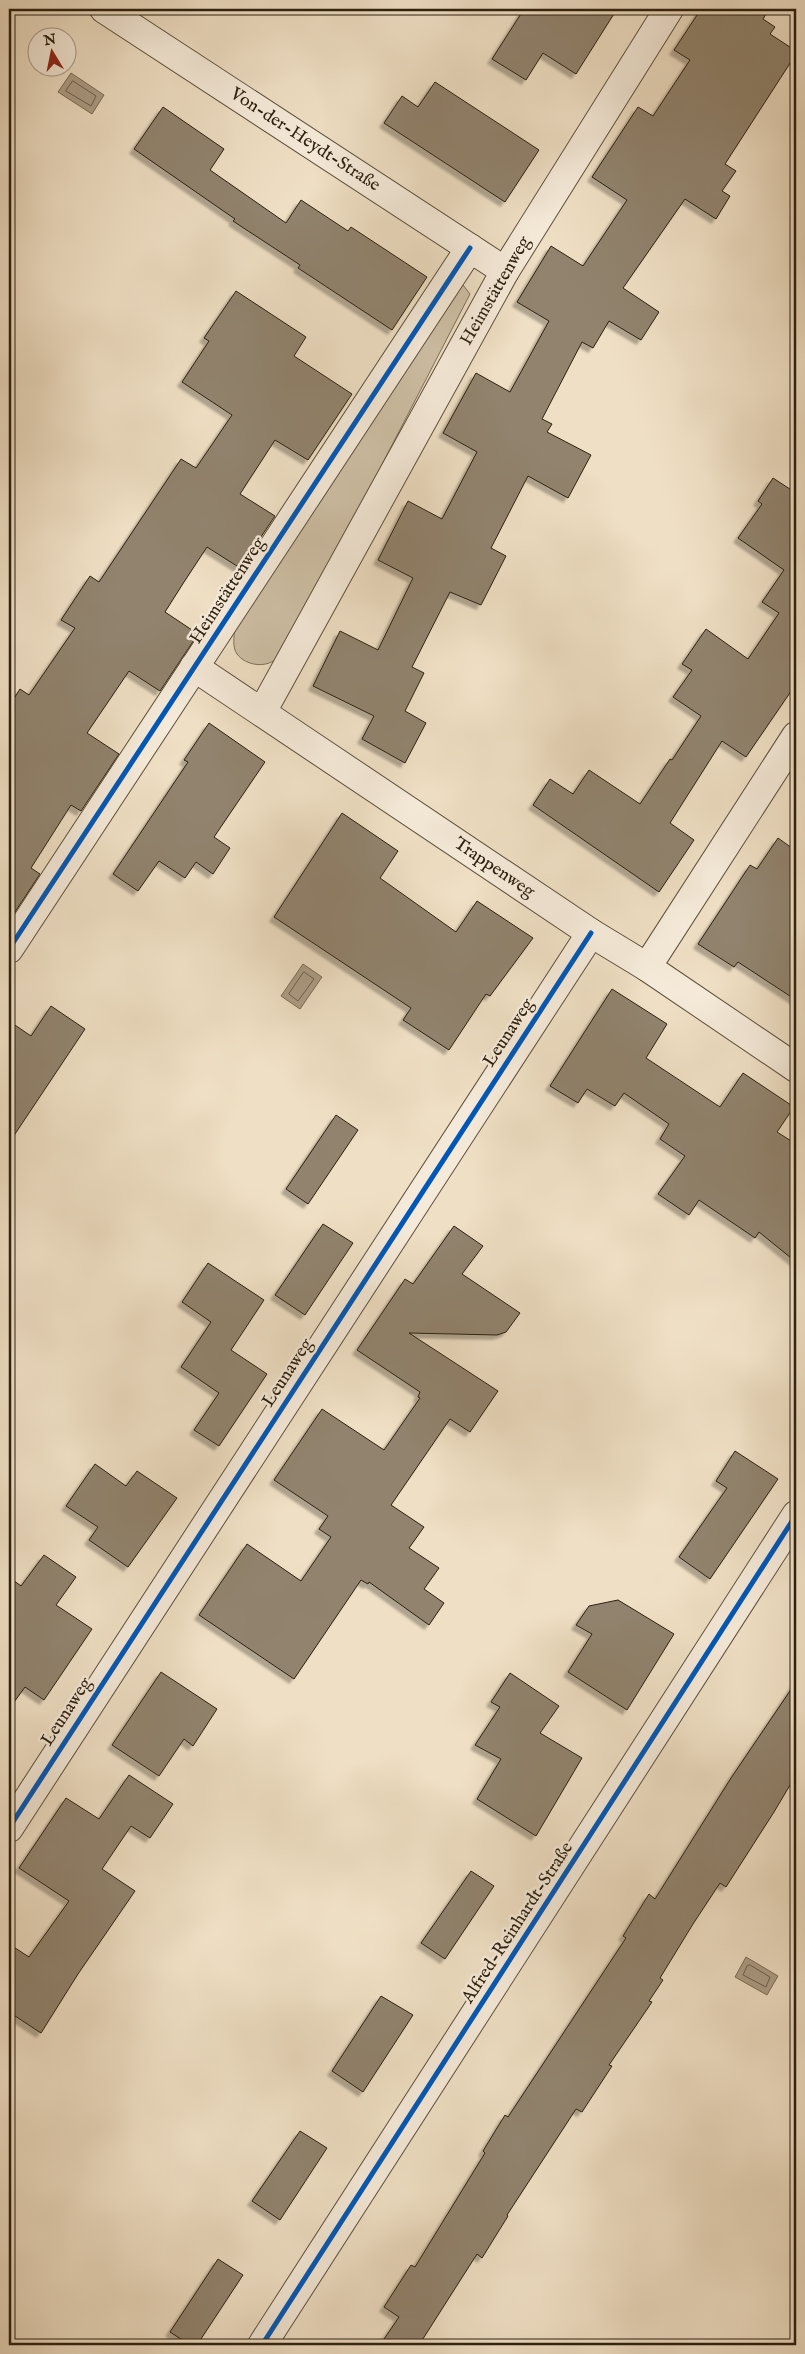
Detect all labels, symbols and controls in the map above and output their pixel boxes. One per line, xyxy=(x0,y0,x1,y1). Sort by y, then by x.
north arrow xyxy=(28,28,78,78)
text: N xyxy=(41,30,57,50)
street label: Von-der-Heydt-Straße xyxy=(225,82,385,197)
street label: Heimstättenweg xyxy=(455,232,537,350)
street label: Heimstättenweg xyxy=(185,533,271,649)
street label: Trappenweg xyxy=(449,832,539,904)
street label: Leunaweg xyxy=(478,994,540,1072)
street label: Leunaweg xyxy=(257,1334,319,1412)
street label: Leunaweg xyxy=(36,1673,98,1751)
street label: Alfred-Reinhardt-Straße xyxy=(457,1838,579,2009)

